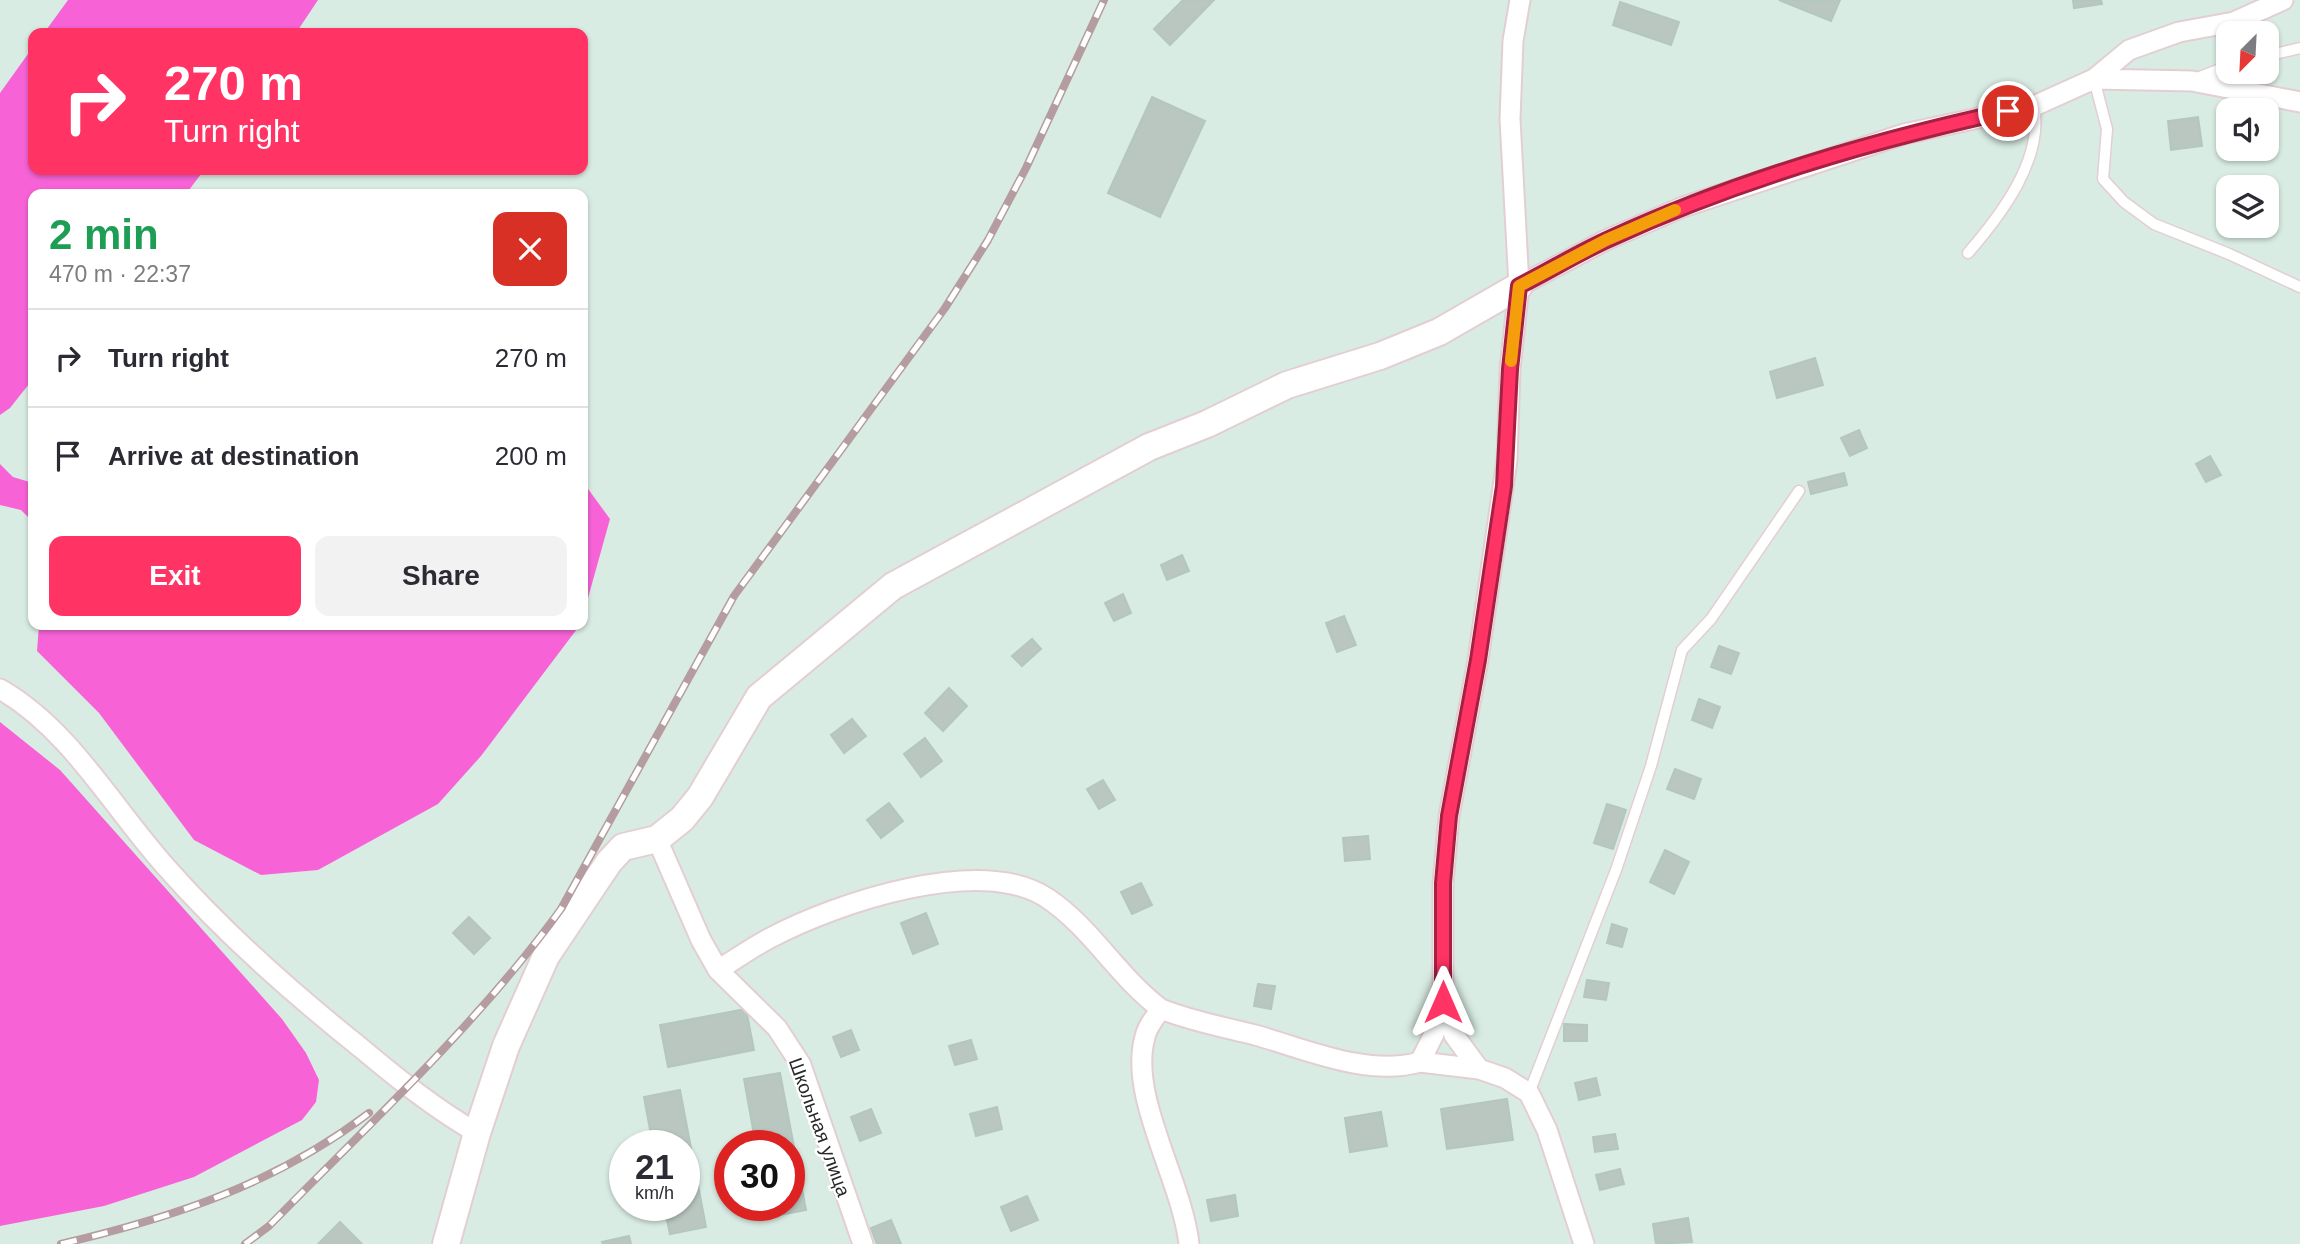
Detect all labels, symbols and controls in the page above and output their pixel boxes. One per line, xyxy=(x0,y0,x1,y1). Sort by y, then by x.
north arrow xyxy=(2216,21,2278,84)
map controls xyxy=(2216,21,2279,238)
icon: right xyxy=(49,56,140,147)
text: 270 m xyxy=(164,56,303,110)
pin xyxy=(1978,81,2038,141)
icon: arrive xyxy=(1989,92,2027,130)
button: sound xyxy=(2216,98,2279,161)
text: Turn right xyxy=(164,113,300,149)
button: layers xyxy=(2216,175,2279,238)
text: 2 min xyxy=(49,211,159,258)
button: close xyxy=(493,212,567,286)
text: 470 m · 22:37 xyxy=(49,261,191,287)
icon: right xyxy=(49,339,87,377)
text: Turn right xyxy=(108,343,229,373)
text: 270 m xyxy=(495,343,567,373)
icon: arrive xyxy=(49,437,87,475)
text: Arrive at destination xyxy=(108,441,359,471)
text: 200 m xyxy=(495,441,567,471)
button: Exit xyxy=(49,536,301,616)
button: Share xyxy=(315,536,567,616)
position arrow xyxy=(1406,965,1480,1039)
street label: Школьная улица xyxy=(785,1055,855,1200)
speed limit sign: 30 xyxy=(714,1130,805,1221)
text: 21 xyxy=(635,1147,674,1186)
text: km/h xyxy=(635,1183,674,1203)

